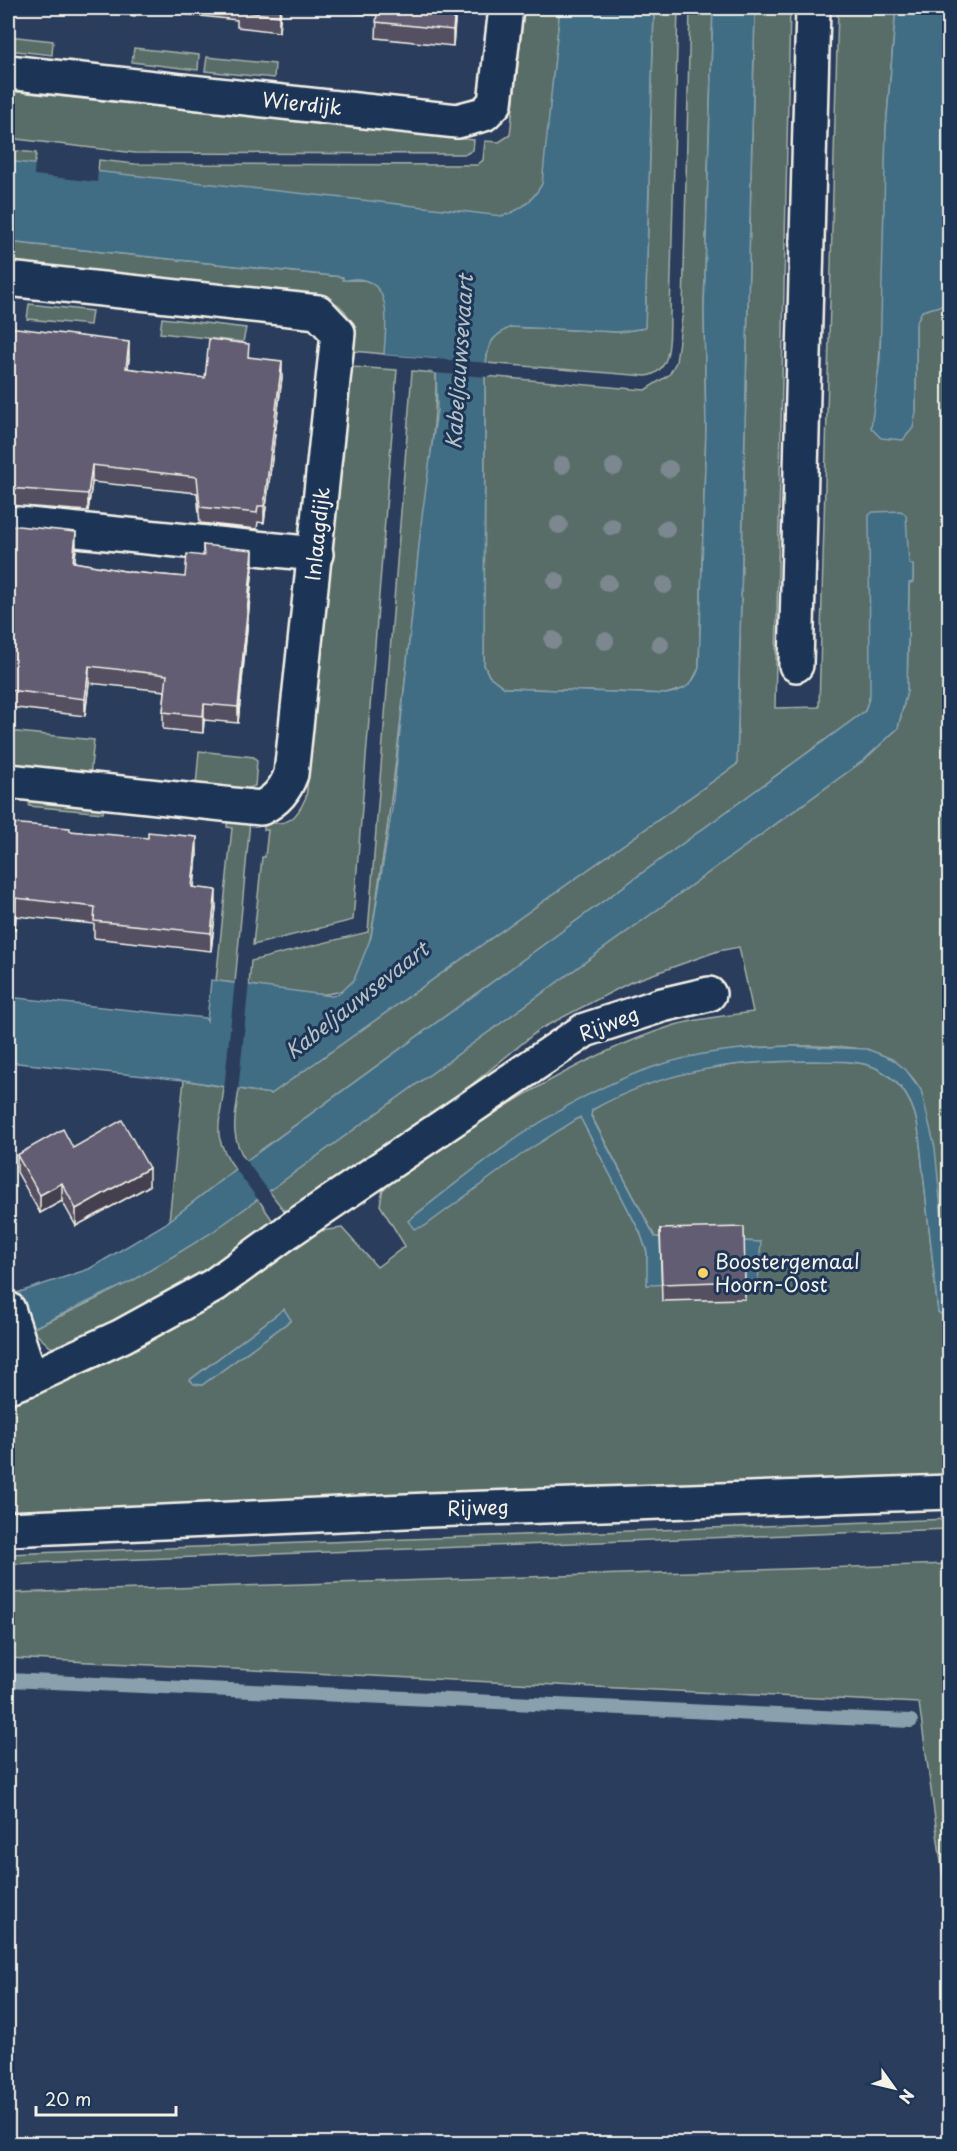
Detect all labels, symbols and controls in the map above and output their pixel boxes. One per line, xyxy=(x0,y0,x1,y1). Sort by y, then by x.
street label: Wierdijk xyxy=(261,84,343,122)
water label: Kabeljauwsevaart xyxy=(436,271,480,450)
street label: Inlaagdijk xyxy=(297,485,337,582)
water label: Kabeljauwsevaart xyxy=(277,932,436,1066)
street label: Rijweg xyxy=(574,998,643,1048)
place label: Boostergemaal Hoorn-Oost xyxy=(715,1246,860,1299)
marker: Boostergemaal Hoorn-Oost xyxy=(696,1266,710,1280)
street label: Rijweg xyxy=(446,1491,510,1523)
north arrow xyxy=(864,2058,924,2118)
scale bar xyxy=(36,2079,176,2117)
text: 20 m xyxy=(45,2085,91,2112)
text: N xyxy=(894,2085,921,2109)

